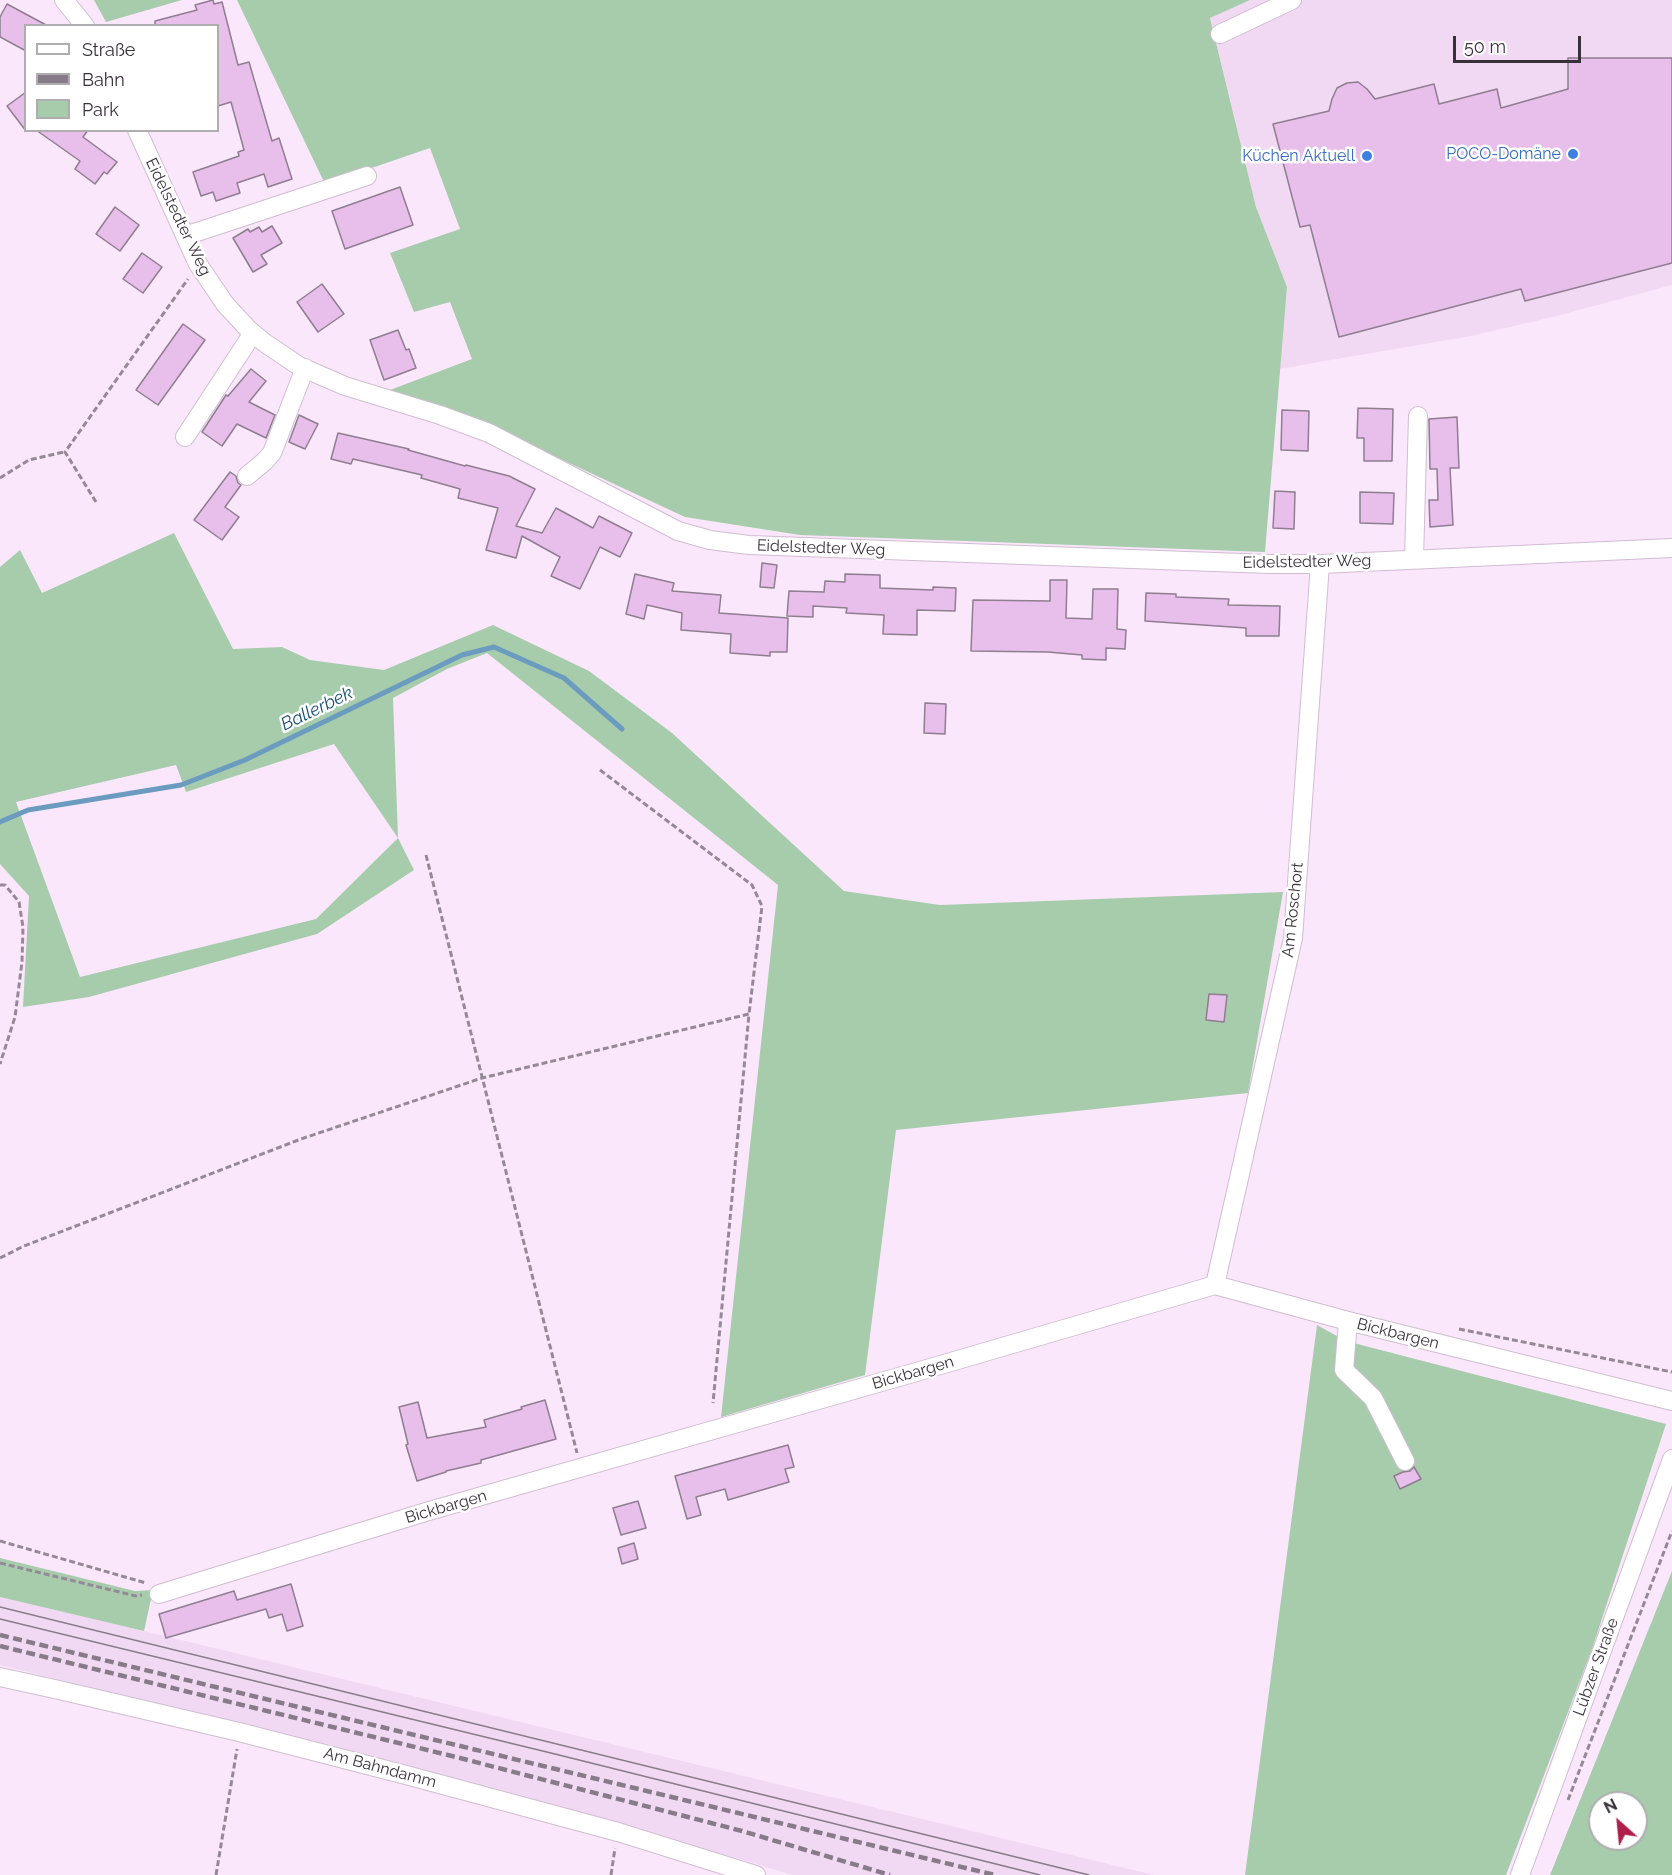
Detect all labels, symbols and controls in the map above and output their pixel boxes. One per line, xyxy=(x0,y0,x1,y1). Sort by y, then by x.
legend xyxy=(24,24,219,132)
scale bar xyxy=(1456,24,1584,62)
text: 50 m xyxy=(1464,36,1506,57)
text: Straße xyxy=(82,39,135,60)
text: Bahn xyxy=(82,69,125,90)
text: Park xyxy=(82,99,119,120)
place label: POCO-Domäne xyxy=(1446,144,1561,164)
place label: Küchen Aktuell xyxy=(1242,146,1355,166)
marker: POCO-Domäne xyxy=(1566,147,1580,161)
marker: Küchen Aktuell xyxy=(1360,149,1374,163)
street label: Eidelstedter Weg xyxy=(141,155,215,279)
street label: Eidelstedter Weg xyxy=(756,536,886,560)
street label: Eidelstedter Weg xyxy=(1243,551,1371,573)
water label: Ballerbek xyxy=(277,682,357,736)
street label: Am Roschort xyxy=(1278,861,1308,959)
street label: Bickbargen xyxy=(1355,1315,1441,1353)
street label: Bickbargen xyxy=(870,1352,956,1394)
street label: Bickbargen xyxy=(403,1486,489,1528)
street label: Lübzer Straße xyxy=(1569,1615,1623,1719)
street label: Am Bahndamm xyxy=(322,1744,438,1792)
north arrow xyxy=(1588,1791,1648,1851)
text: N xyxy=(1601,1795,1620,1818)

